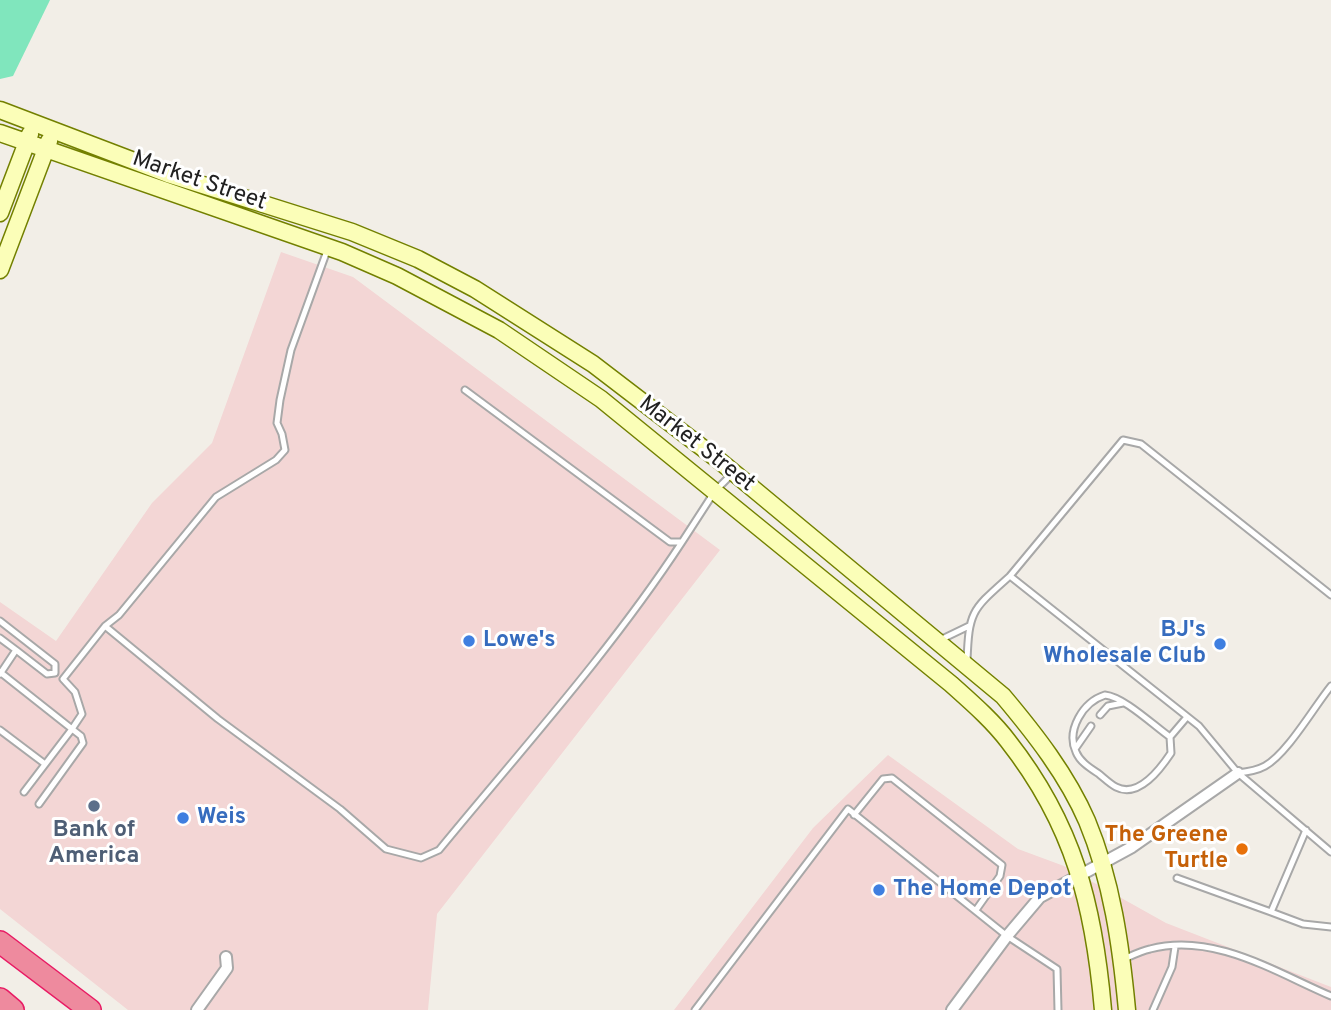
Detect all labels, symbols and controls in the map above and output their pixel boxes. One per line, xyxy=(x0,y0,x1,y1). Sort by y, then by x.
street label: Market Street xyxy=(128,146,270,218)
street label: Market Street xyxy=(632,391,760,499)
place label: BJ's Wholesale Club xyxy=(1043,617,1206,671)
place label: Lowe's xyxy=(483,627,556,655)
marker: Lowe's xyxy=(461,633,477,649)
marker: BJ's Wholesale Club xyxy=(1212,636,1228,652)
marker: Bank of America xyxy=(86,798,102,814)
place label: Weis xyxy=(197,804,246,832)
marker: Weis xyxy=(175,810,191,826)
place label: Bank of America xyxy=(49,817,139,871)
place label: The Greene Turtle xyxy=(1105,822,1228,876)
marker: The Greene Turtle xyxy=(1234,841,1250,857)
place label: The Home Depot xyxy=(893,876,1071,904)
marker: The Home Depot xyxy=(871,882,887,898)

